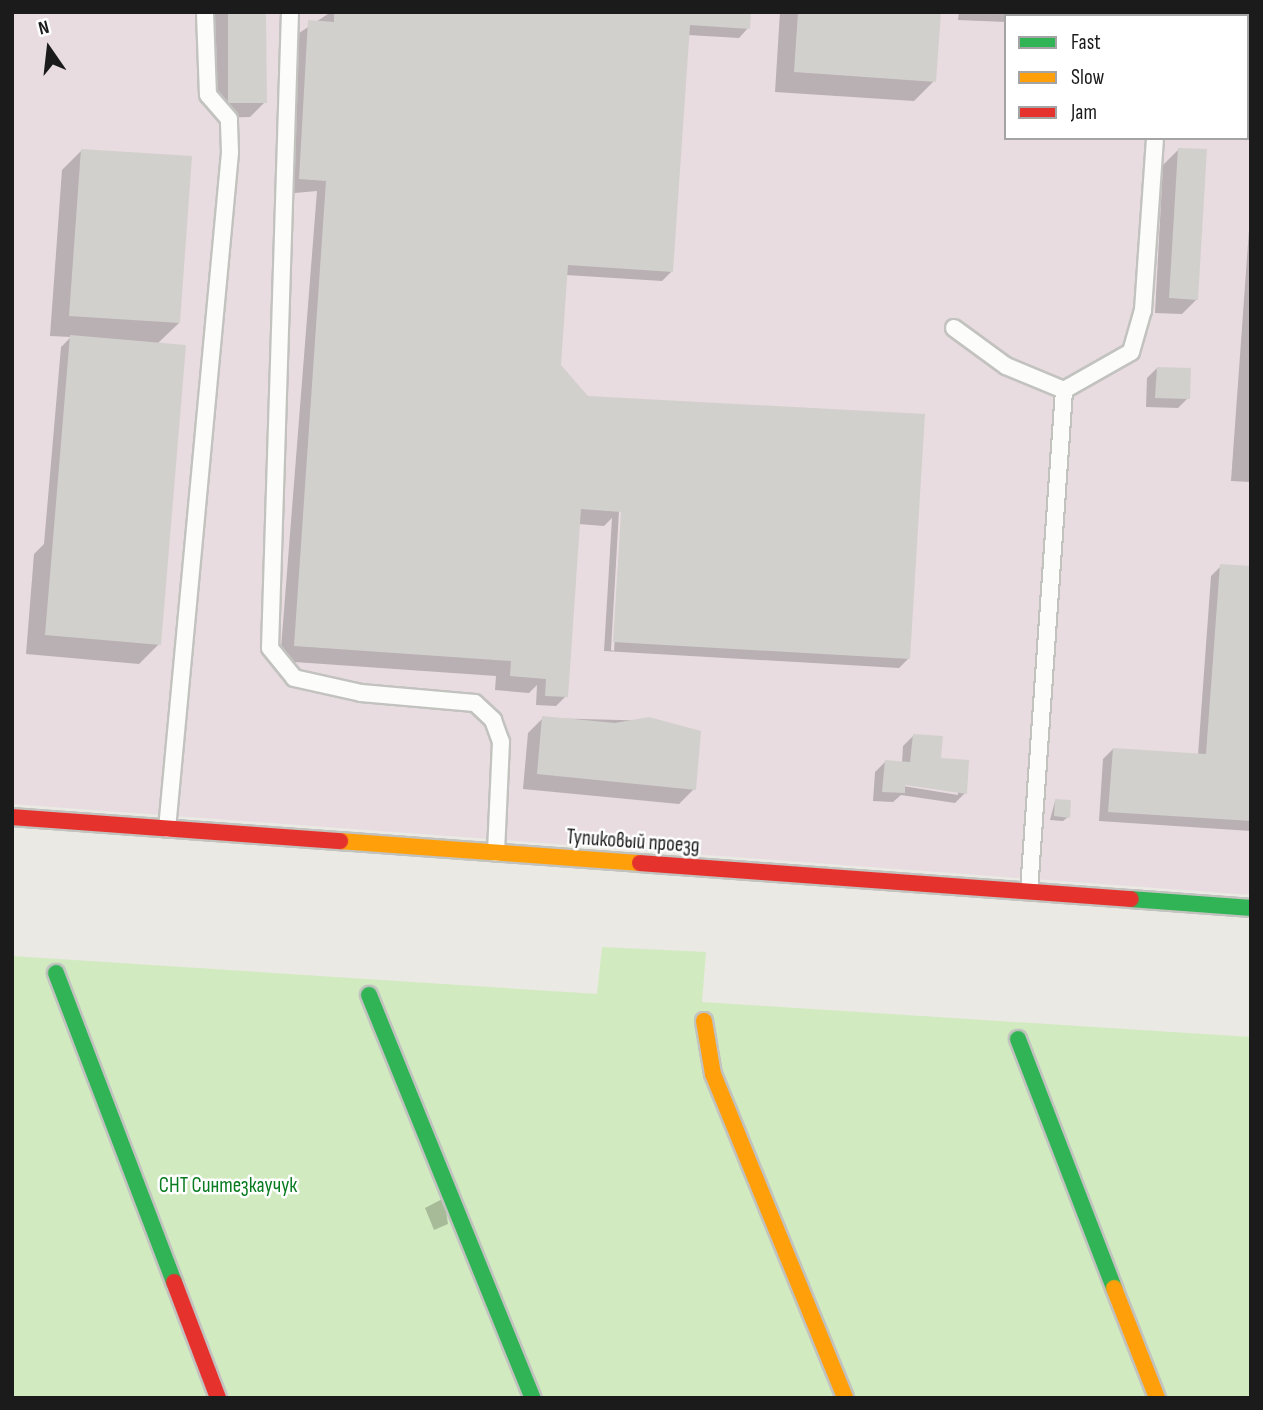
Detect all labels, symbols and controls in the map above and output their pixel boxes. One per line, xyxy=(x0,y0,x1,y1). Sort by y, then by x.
north arrow xyxy=(14,14,84,84)
legend xyxy=(1004,14,1249,140)
text: N xyxy=(36,16,52,41)
text: Fast xyxy=(1071,30,1101,55)
text: Slow xyxy=(1071,65,1104,90)
text: Jam xyxy=(1071,100,1097,125)
street label: Тупиковый проезд xyxy=(566,825,700,859)
park label: СНТ Синтезкаучук xyxy=(159,1173,297,1199)

